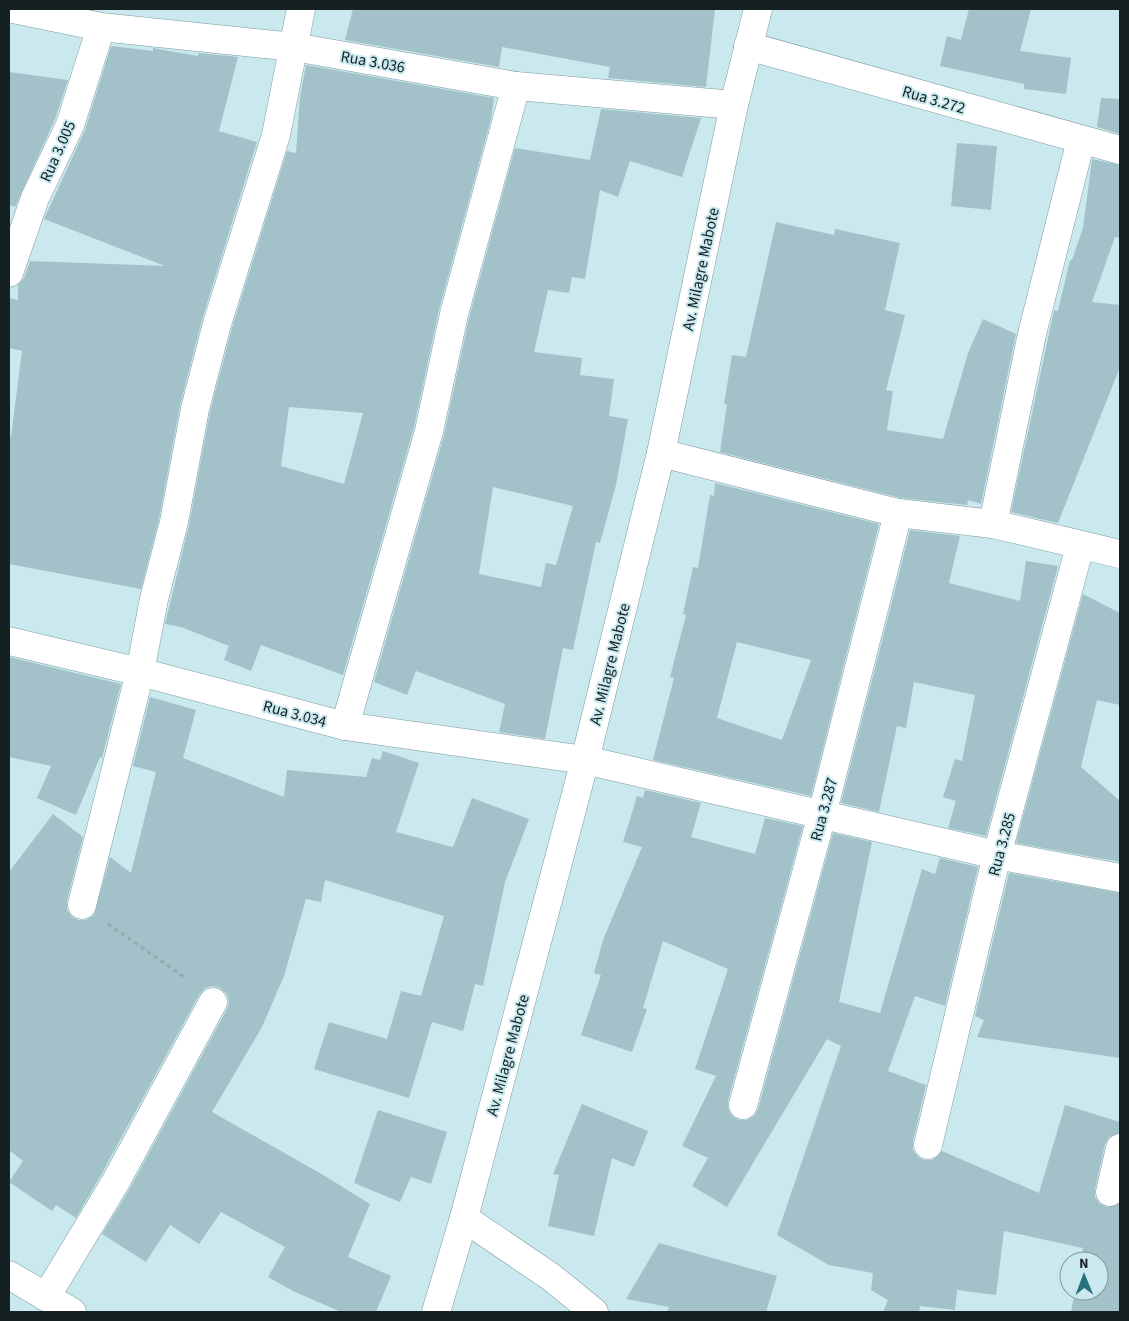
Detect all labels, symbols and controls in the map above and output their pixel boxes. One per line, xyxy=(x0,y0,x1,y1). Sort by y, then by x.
street label: Rua 3.036 xyxy=(339,46,407,78)
street label: Rua 3.272 xyxy=(900,80,968,119)
street label: Rua 3.005 xyxy=(35,117,81,186)
street label: Av. Milagre Mabote xyxy=(677,206,725,333)
street label: Av. Milagre Mabote xyxy=(584,601,636,728)
street label: Rua 3.034 xyxy=(261,695,329,733)
street label: Rua 3.287 xyxy=(805,775,843,843)
street label: Rua 3.285 xyxy=(983,810,1021,878)
street label: Av. Milagre Mabote xyxy=(481,992,535,1118)
north arrow xyxy=(1059,1251,1109,1301)
text: N xyxy=(1079,1254,1089,1274)

